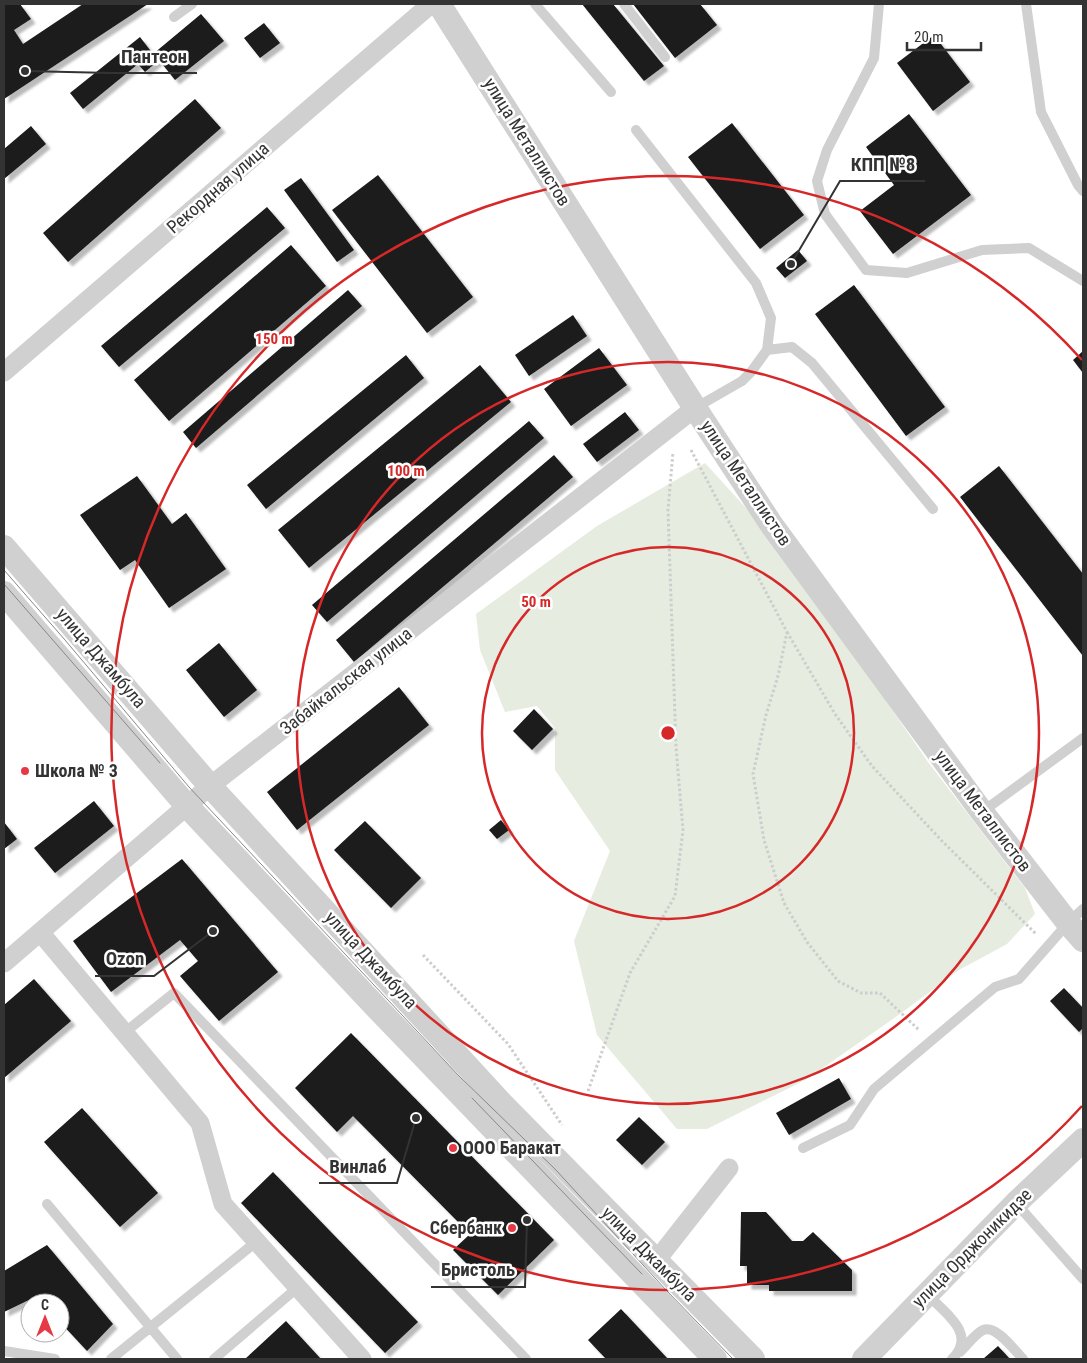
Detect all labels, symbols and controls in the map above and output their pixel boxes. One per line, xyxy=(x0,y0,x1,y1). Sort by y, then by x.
scale bar xyxy=(907,20,981,52)
text: 20 m xyxy=(914,28,944,46)
callout: Пантеон xyxy=(111,39,197,73)
text: Пантеон xyxy=(121,45,187,68)
street label: улица Металлистов xyxy=(480,74,575,210)
street label: Рекордная улица xyxy=(162,138,273,238)
callout: КПП №8 xyxy=(840,147,925,181)
text: КПП №8 xyxy=(851,153,915,176)
text: 150 m xyxy=(255,330,293,348)
street label: улица Металлистов xyxy=(697,416,796,550)
text: 100 m xyxy=(387,462,425,480)
text: 50 m xyxy=(521,593,551,611)
street label: улица Джамбула xyxy=(52,603,150,712)
street label: Забайкальская улица xyxy=(276,623,416,739)
centre of rings xyxy=(659,724,677,742)
street label: улица Металлистов xyxy=(931,746,1036,876)
place label: Школа № 3 xyxy=(35,760,118,781)
marker: Школа № 3 xyxy=(19,765,31,777)
street label: улица Джамбула xyxy=(321,907,422,1013)
callout: Ozon xyxy=(95,942,154,976)
text: Ozon xyxy=(106,947,144,970)
place label: ООО Баракат xyxy=(463,1137,561,1158)
marker: ООО Баракат xyxy=(447,1142,459,1154)
callout: Винлаб xyxy=(319,1149,397,1183)
text: Винлаб xyxy=(329,1155,387,1178)
street label: улица Орджоникидзе xyxy=(908,1184,1036,1312)
street label: улица Джамбула xyxy=(598,1202,701,1305)
place label: Сбербанк xyxy=(430,1217,502,1238)
marker: Сбербанк xyxy=(506,1222,518,1234)
callout: Бристоль xyxy=(431,1253,525,1287)
text: Бристоль xyxy=(441,1258,515,1281)
north arrow xyxy=(20,1293,70,1343)
text: С xyxy=(41,1297,49,1313)

